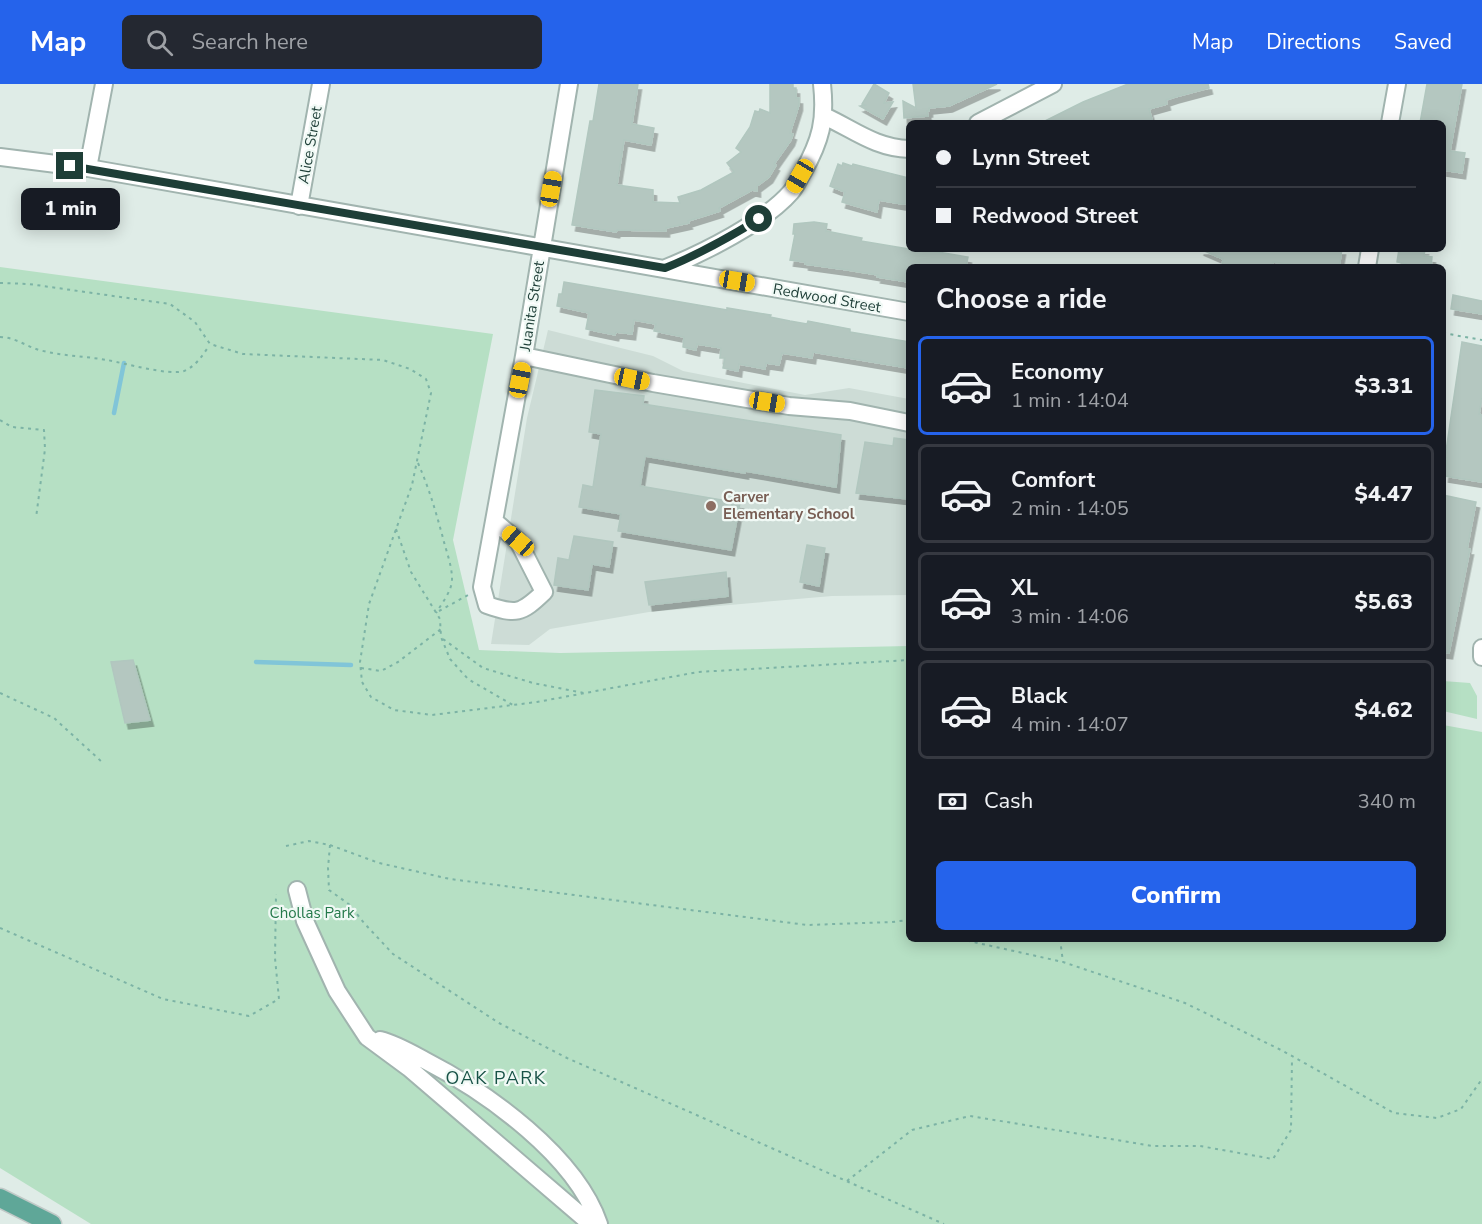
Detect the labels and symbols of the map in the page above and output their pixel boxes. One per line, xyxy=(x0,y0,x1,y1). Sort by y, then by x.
street label: Alice Street xyxy=(293,104,327,185)
route end xyxy=(56,152,83,179)
car xyxy=(783,156,817,196)
car xyxy=(539,170,563,208)
callout: 1 min xyxy=(20,187,119,229)
route start xyxy=(745,205,772,232)
street label: Juanita Street xyxy=(515,259,549,354)
car xyxy=(718,269,756,293)
street label: Redwood Street xyxy=(771,279,883,317)
car xyxy=(508,361,532,399)
car xyxy=(613,366,651,392)
car xyxy=(748,390,786,414)
place label: Carver Elementary School xyxy=(723,487,855,524)
marker: Carver Elementary School xyxy=(704,499,718,513)
car xyxy=(499,522,537,560)
park label: Chollas Park xyxy=(270,903,355,923)
district label: OAK PARK xyxy=(445,1066,547,1090)

